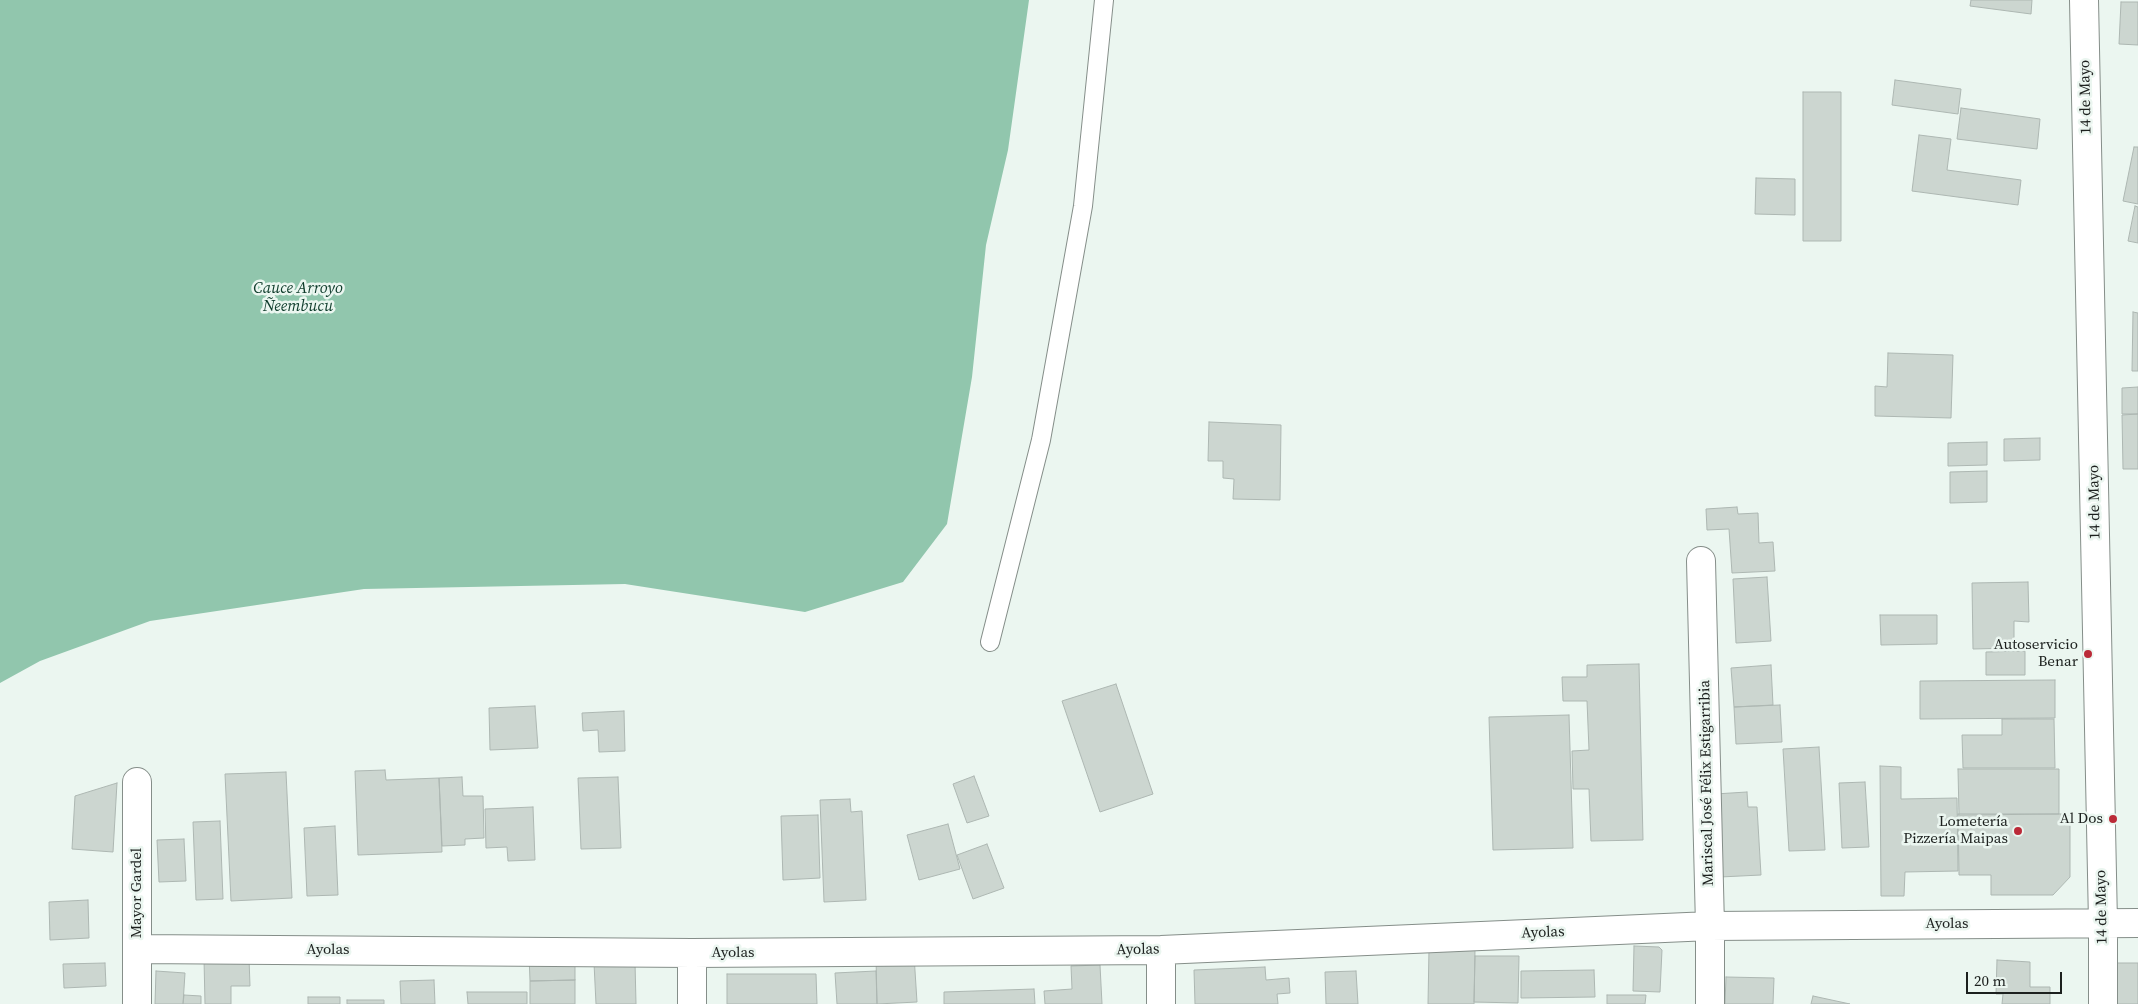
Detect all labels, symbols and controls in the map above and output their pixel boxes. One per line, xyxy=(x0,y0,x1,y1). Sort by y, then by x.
street label: 14 de Mayo xyxy=(2076,60,2096,134)
water label: Cauce Arroyo Ñeembucu xyxy=(253,279,343,317)
street label: 14 de Mayo xyxy=(2085,465,2105,539)
place label: Autoservicio Benar xyxy=(1994,636,2078,671)
marker: Autoservicio Benar xyxy=(2082,648,2094,660)
street label: Mariscal José Félix Estigarribia xyxy=(1696,680,1718,886)
place label: Al Dos xyxy=(2060,810,2103,828)
place label: Lometería Pizzería Maipas xyxy=(1903,813,2008,848)
marker: Al Dos xyxy=(2107,813,2119,825)
marker: Lometería Pizzería Maipas xyxy=(2012,825,2024,837)
street label: Mayor Gardel xyxy=(128,848,146,938)
street label: 14 de Mayo xyxy=(2092,870,2112,944)
street label: Ayolas xyxy=(1925,915,1969,933)
street label: Ayolas xyxy=(1521,923,1565,943)
street label: Ayolas xyxy=(306,941,350,959)
street label: Ayolas xyxy=(1116,941,1160,959)
street label: Ayolas xyxy=(711,944,755,962)
scale bar xyxy=(1968,962,2064,994)
text: 20 m xyxy=(1974,970,2006,991)

